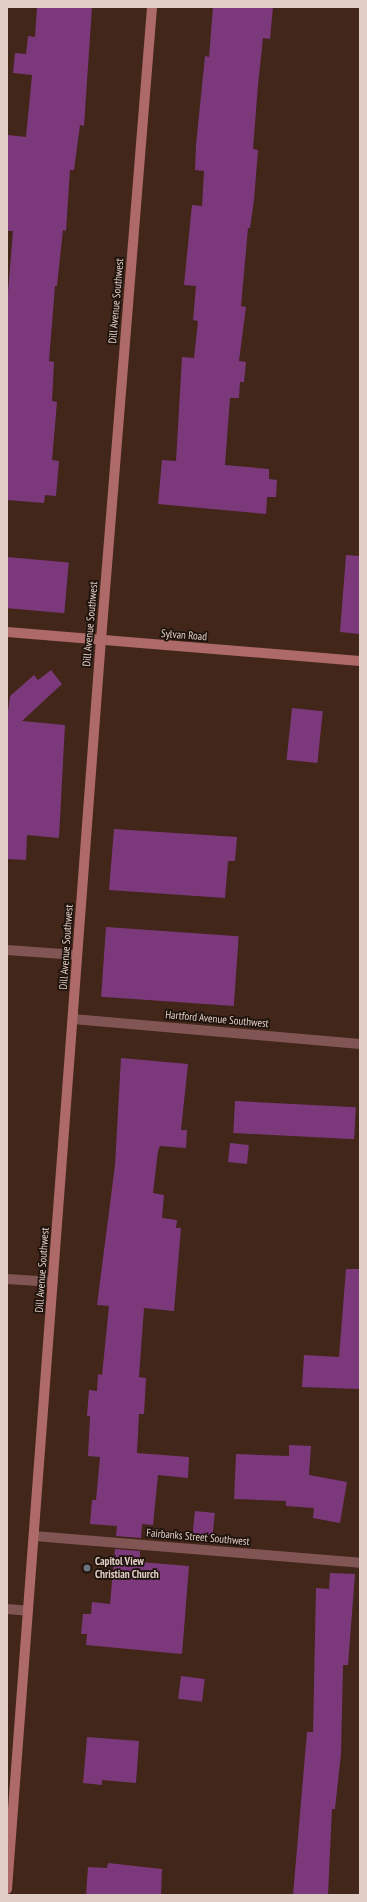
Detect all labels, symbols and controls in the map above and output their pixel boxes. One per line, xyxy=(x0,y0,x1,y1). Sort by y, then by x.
street label: Dill Avenue Southwest xyxy=(106,258,126,344)
street label: Dill Avenue Southwest xyxy=(80,581,100,667)
street label: Sylvan Road xyxy=(161,627,207,643)
street label: Dill Avenue Southwest xyxy=(56,904,76,990)
street label: Hartford Avenue Southwest xyxy=(165,1008,269,1030)
street label: Dill Avenue Southwest xyxy=(32,1227,52,1313)
street label: Fairbanks Street Southwest xyxy=(146,1526,250,1548)
place label: Capitol View Christian Church xyxy=(95,1555,159,1581)
marker: Capitol View Christian Church xyxy=(82,1563,92,1573)

